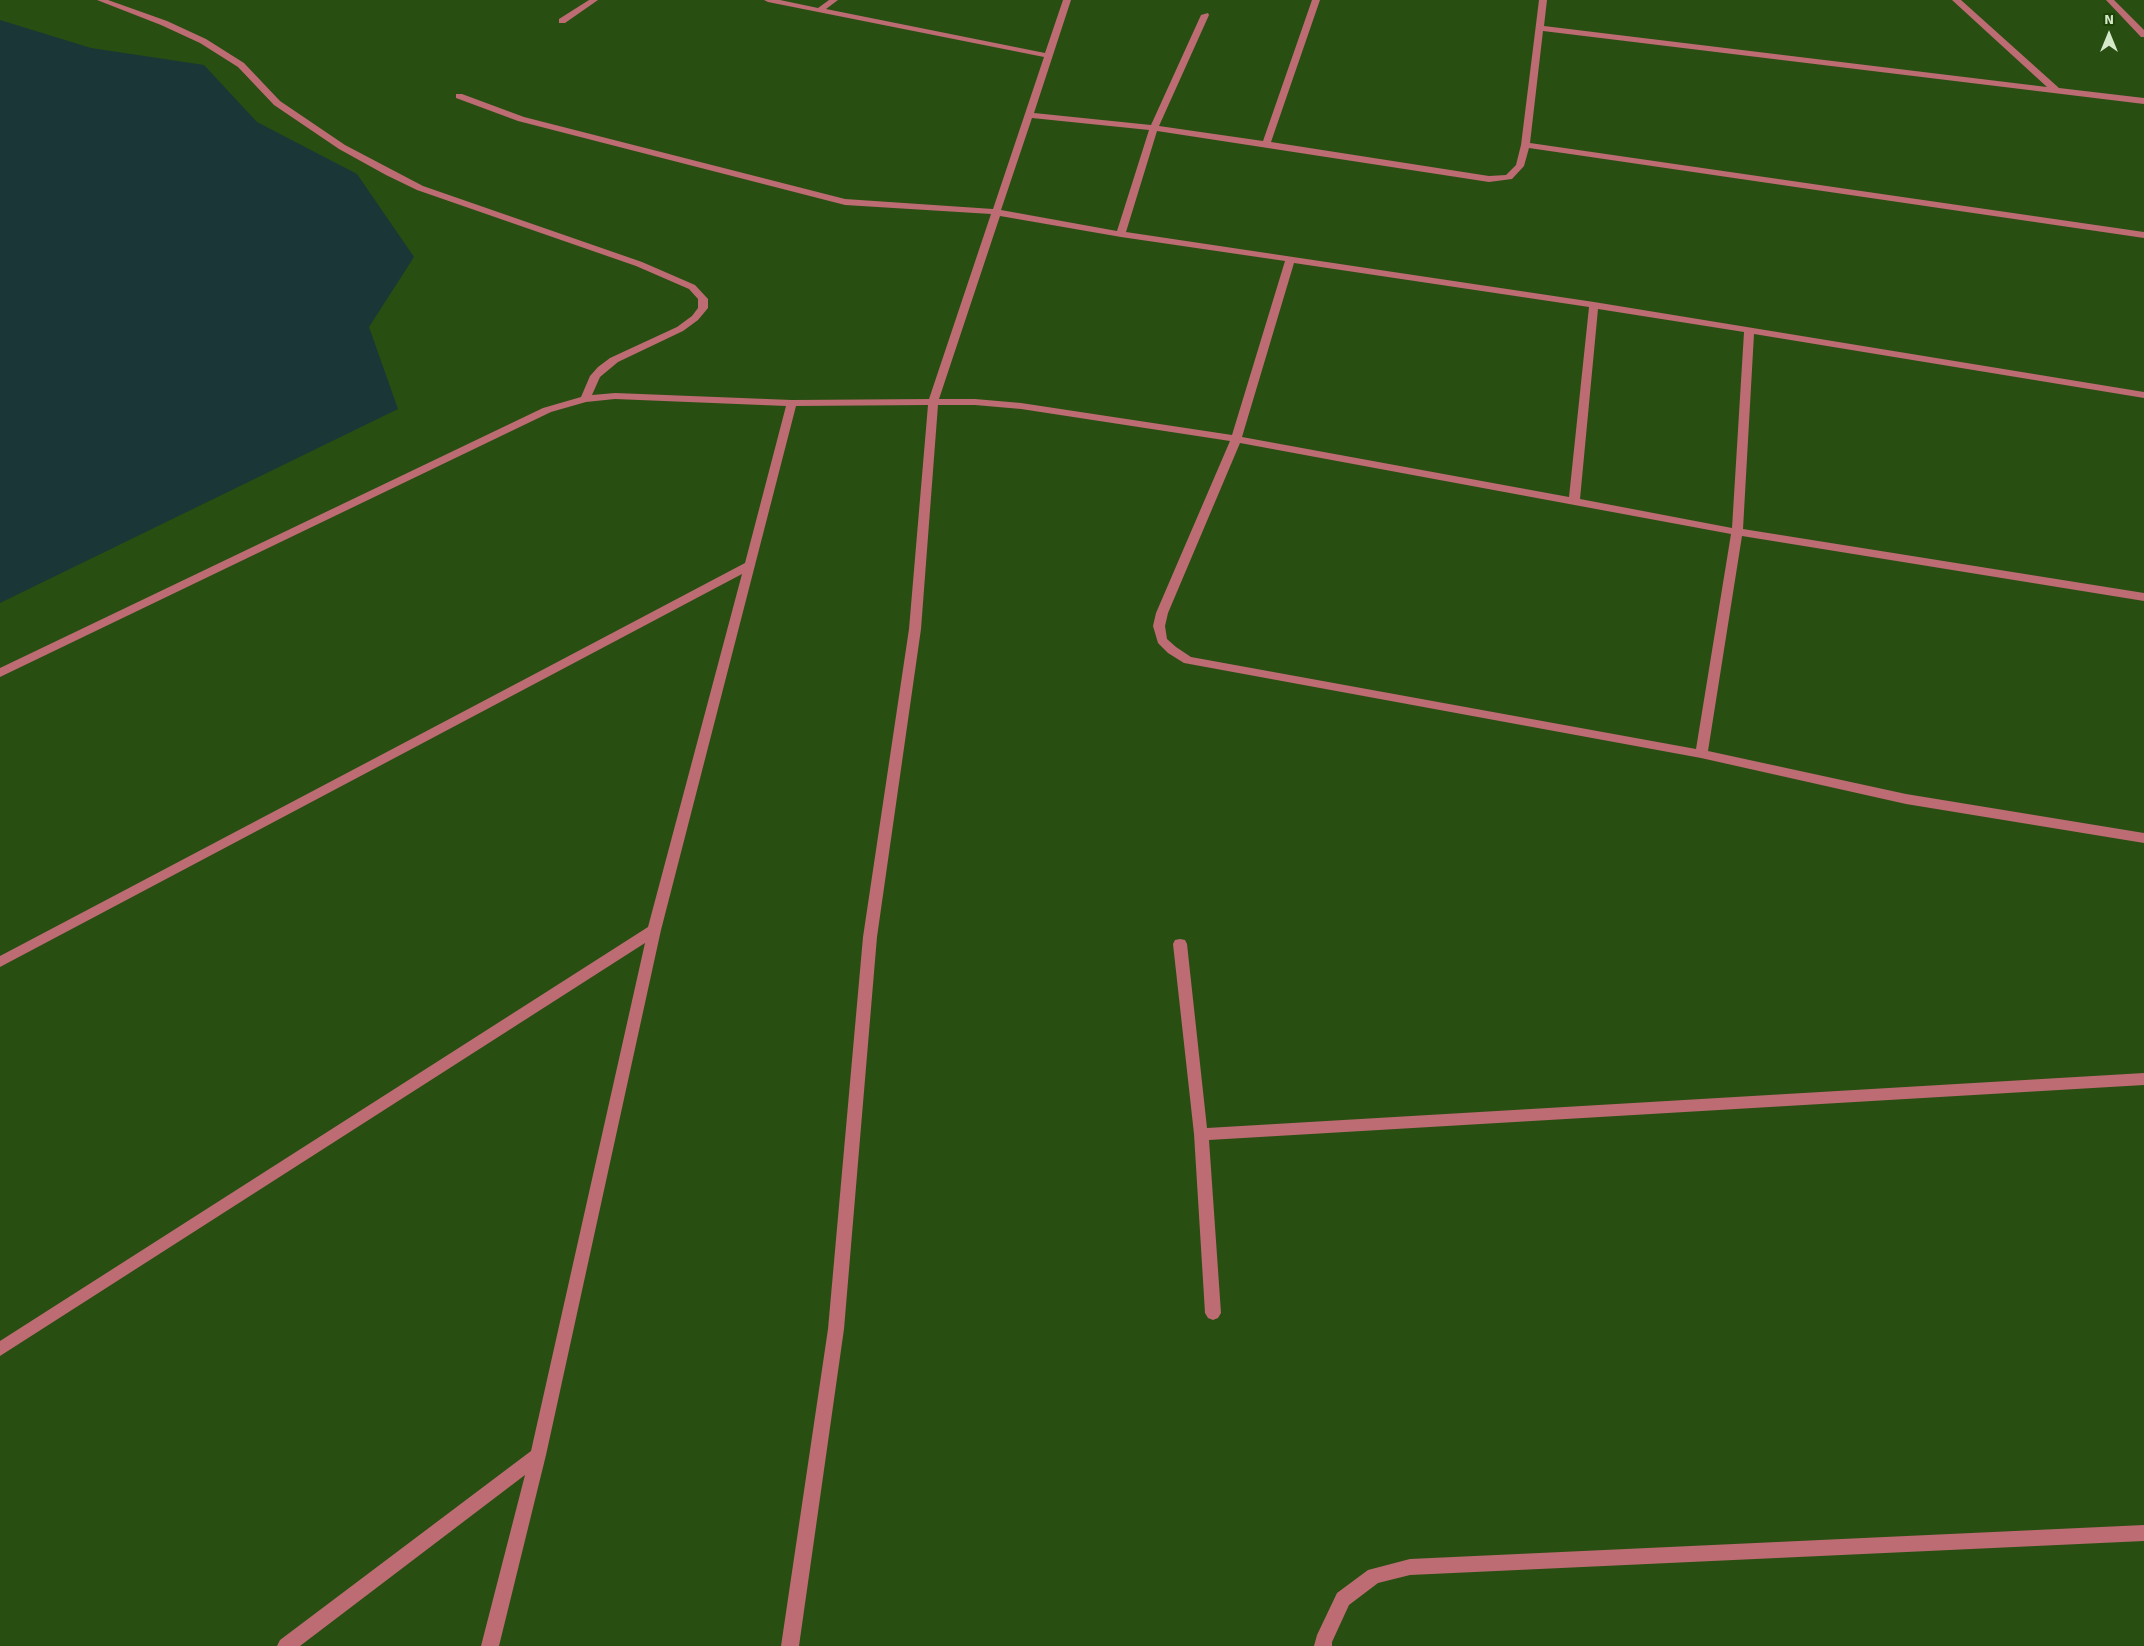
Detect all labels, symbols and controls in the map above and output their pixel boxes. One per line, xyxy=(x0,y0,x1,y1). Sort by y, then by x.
north arrow xyxy=(2084,10,2134,60)
text: N xyxy=(2104,11,2114,28)

